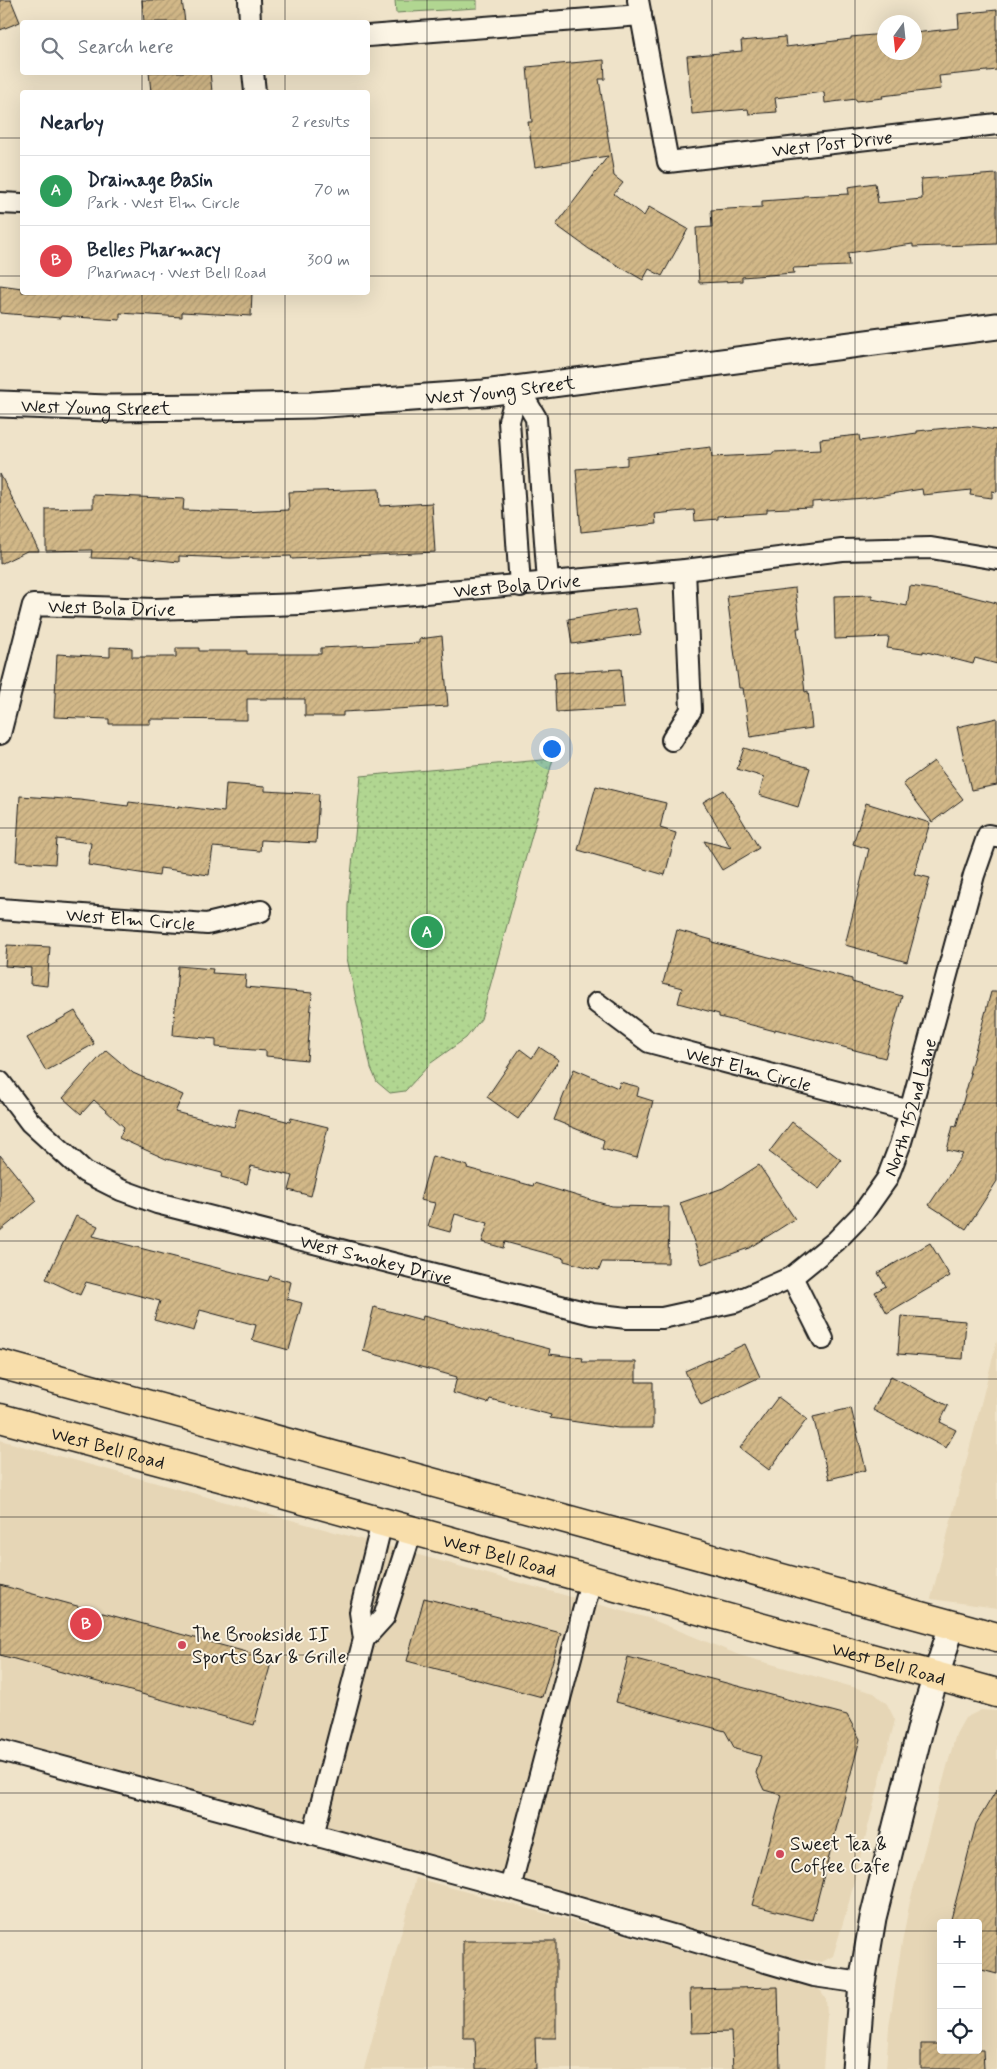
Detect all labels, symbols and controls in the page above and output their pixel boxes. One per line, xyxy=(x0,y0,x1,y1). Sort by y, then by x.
north arrow xyxy=(877,15,922,60)
search box xyxy=(20,20,370,75)
icon: search xyxy=(38,34,66,62)
text: Search here xyxy=(78,35,174,60)
text: Nearby xyxy=(40,109,104,137)
text: 2 results xyxy=(292,112,350,133)
street label: West Post Drive xyxy=(771,125,894,164)
text: Drainage Basin xyxy=(87,168,213,193)
text: A xyxy=(51,180,61,201)
text: 70 m xyxy=(314,180,350,201)
text: Park · West Elm Circle xyxy=(87,193,240,214)
text: Belles Pharmacy xyxy=(87,238,221,263)
text: B xyxy=(51,250,61,271)
text: 300 m xyxy=(307,250,350,271)
text: Pharmacy · West Bell Road xyxy=(87,263,266,284)
street label: West Young Street xyxy=(425,370,577,411)
street label: West Young Street xyxy=(20,394,171,424)
street label: West Bola Drive xyxy=(452,568,582,604)
street label: West Bola Drive xyxy=(48,594,176,623)
your location xyxy=(539,736,565,762)
street label: West Elm Circle xyxy=(65,903,196,937)
pin: A xyxy=(411,913,443,951)
street label: North 152nd Lane xyxy=(878,1036,943,1180)
street label: West Elm Circle xyxy=(682,1041,814,1098)
street label: West Smokey Drive xyxy=(297,1229,454,1292)
street label: West Bell Road xyxy=(48,1421,168,1476)
street label: West Bell Road xyxy=(439,1528,559,1584)
pin: B xyxy=(70,1605,102,1643)
place label: The Brookside II Sports Bar & Grille xyxy=(192,1623,346,1670)
street label: West Bell Road xyxy=(829,1637,948,1692)
marker: The Brookside II Sports Bar & Grille xyxy=(176,1639,188,1651)
place label: Sweet Tea & Coffee Cafe xyxy=(790,1832,890,1879)
marker: Sweet Tea & Coffee Cafe xyxy=(774,1848,786,1860)
map controls xyxy=(937,1919,982,2054)
button: + xyxy=(937,1919,982,1964)
button: − xyxy=(937,1964,982,2009)
button: locate xyxy=(937,2009,982,2054)

